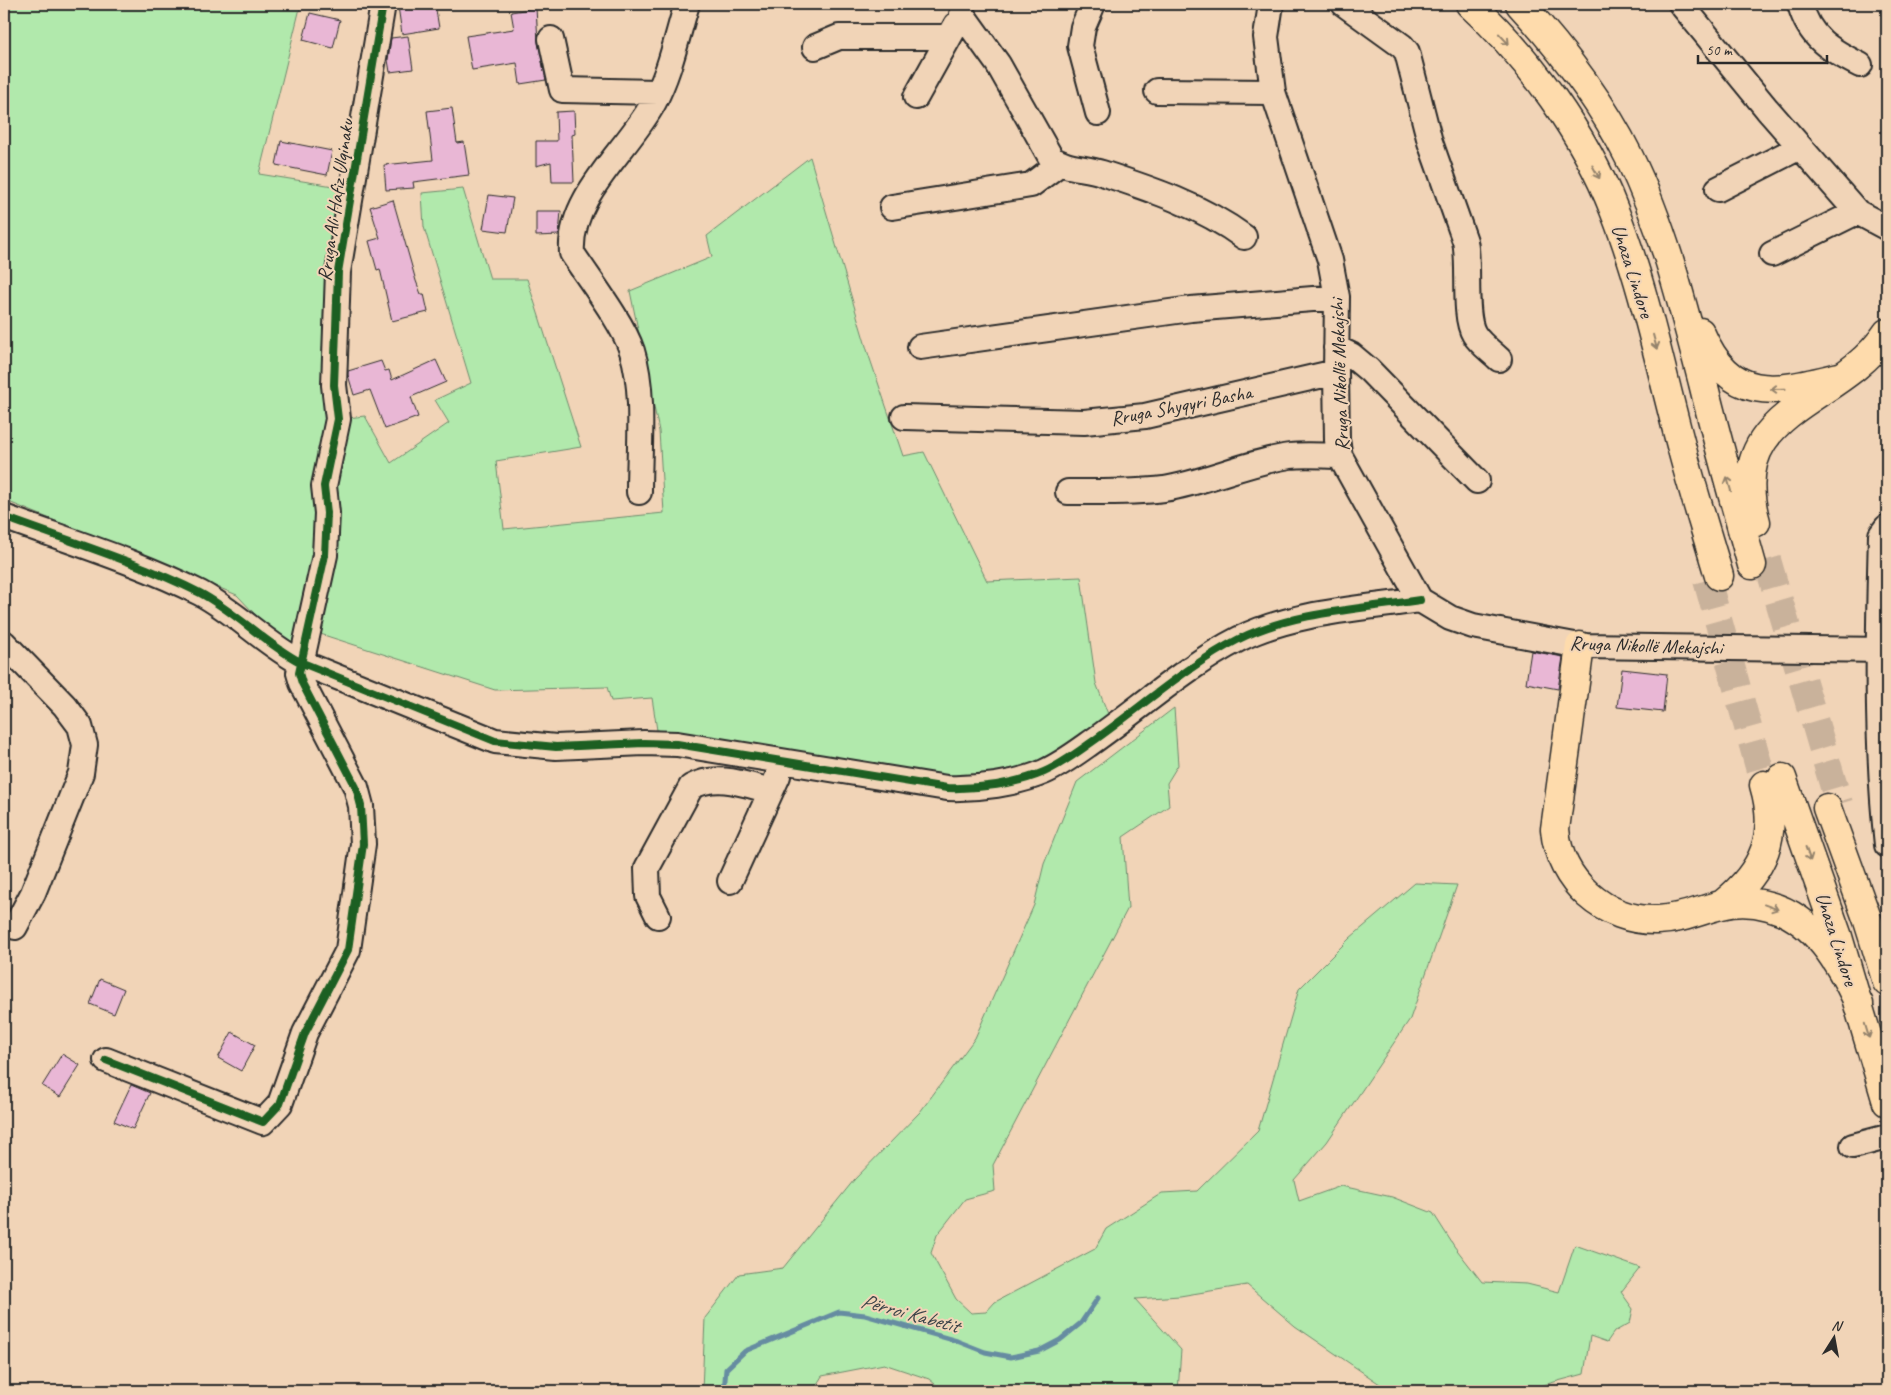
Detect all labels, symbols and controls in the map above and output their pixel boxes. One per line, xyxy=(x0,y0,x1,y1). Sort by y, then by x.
one-way arrow xyxy=(1498,32,1510,45)
scale bar xyxy=(1698,32,1827,64)
text: 50 m xyxy=(1706,41,1733,60)
street label: Rruga Ali Hafiz Ulqinaku xyxy=(312,116,359,283)
one-way arrow xyxy=(1592,164,1601,179)
street label: Unaza Lindore xyxy=(1606,221,1660,322)
street label: Rruga Nikollë Mekajshi xyxy=(1324,296,1355,452)
one-way arrow xyxy=(1651,333,1660,349)
street label: Rruga Shyqyri Basha xyxy=(1108,379,1256,431)
one-way arrow xyxy=(1770,385,1786,394)
one-way arrow xyxy=(1724,477,1734,493)
street label: Rruga Nikollë Mekajshi xyxy=(1569,630,1725,661)
one-way arrow xyxy=(1804,845,1814,861)
street label: Unaza Lindore xyxy=(1810,889,1864,990)
one-way arrow xyxy=(1763,903,1779,912)
one-way arrow xyxy=(1862,1022,1872,1038)
water label: Përroi Kabetit xyxy=(858,1287,966,1340)
north arrow xyxy=(1808,1312,1858,1362)
text: N xyxy=(1831,1317,1845,1335)

